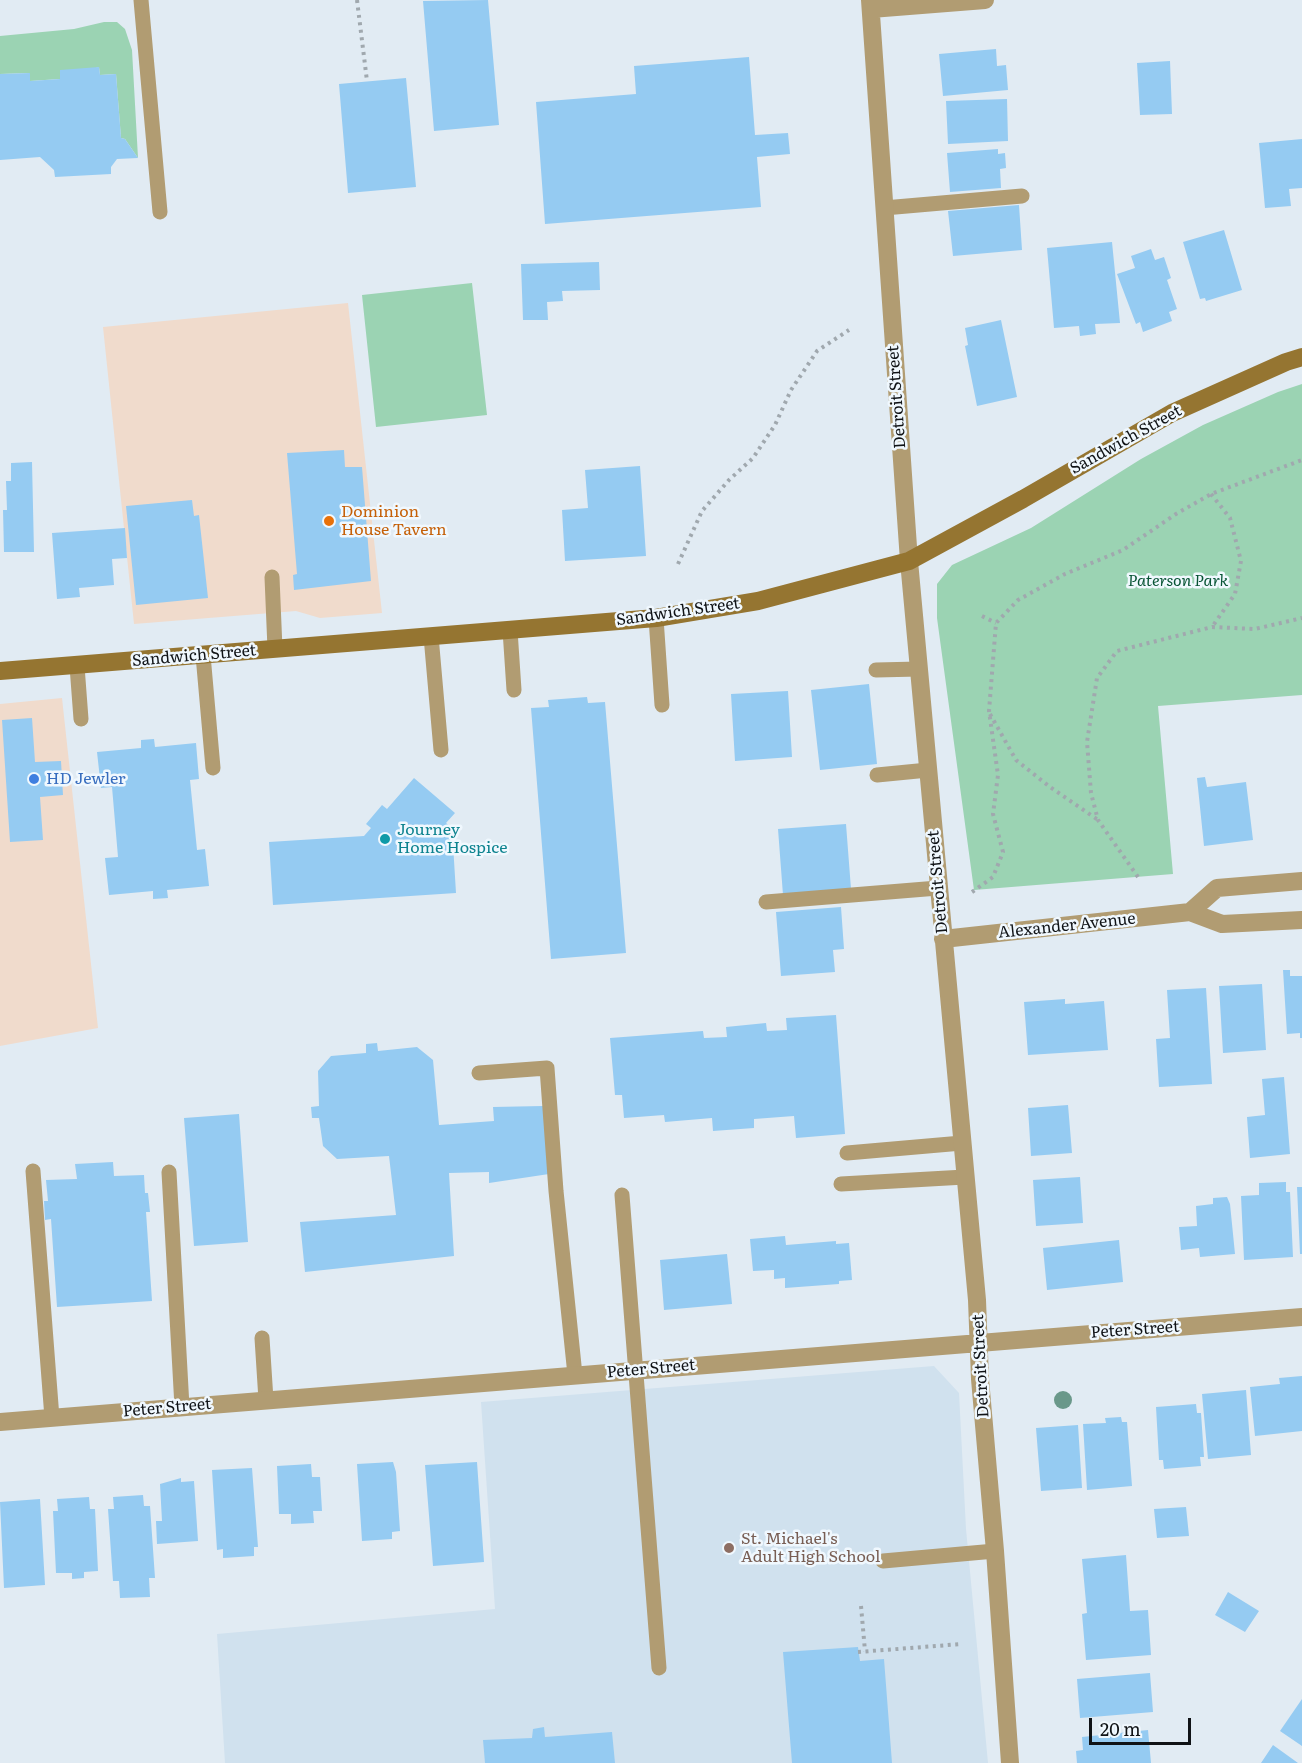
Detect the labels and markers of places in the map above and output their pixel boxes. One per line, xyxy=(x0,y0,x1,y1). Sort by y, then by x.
place label: Dominion House Tavern xyxy=(341,502,446,540)
marker: Dominion House Tavern xyxy=(322,514,336,528)
place label: HD Jewler xyxy=(46,769,126,789)
marker: HD Jewler xyxy=(27,772,41,786)
place label: Journey Home Hospice xyxy=(397,820,507,858)
marker: Journey Home Hospice xyxy=(378,832,392,846)
place label: St. Michael's Adult High School xyxy=(741,1529,880,1567)
marker: St. Michael's Adult High School xyxy=(722,1541,736,1555)

